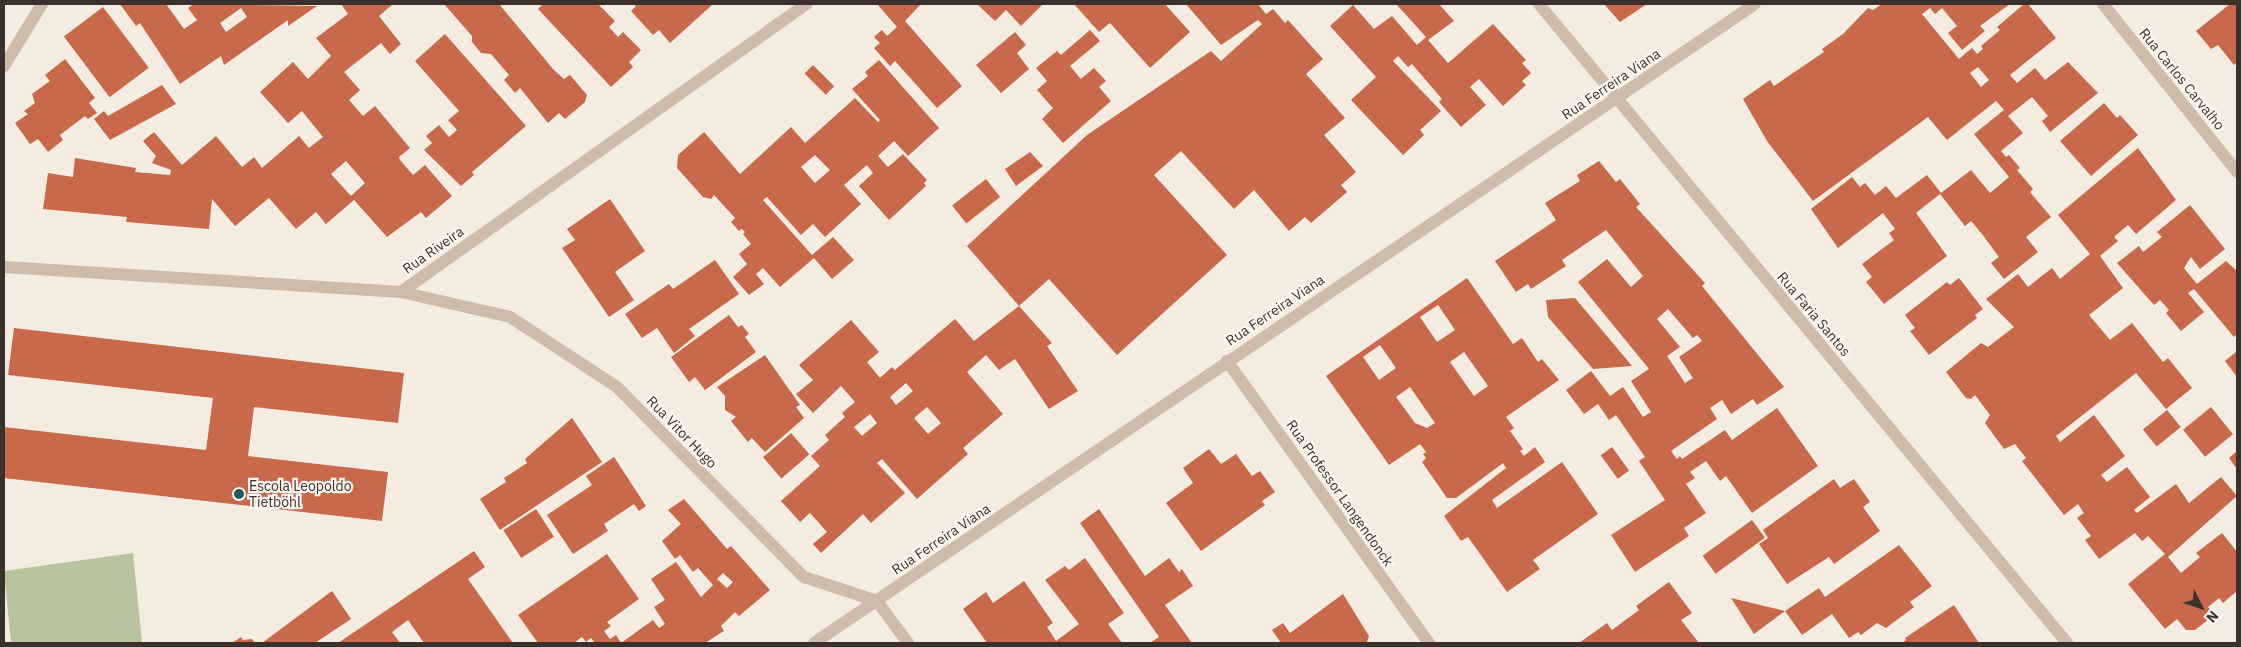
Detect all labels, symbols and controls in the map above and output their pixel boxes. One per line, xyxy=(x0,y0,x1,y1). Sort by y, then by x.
street label: Rua Carlos Carvalho xyxy=(2136,25,2228,133)
street label: Rua Ferreira Viana xyxy=(1559,45,1663,123)
street label: Rua Riveira xyxy=(399,223,467,277)
street label: Rua Faria Santos xyxy=(1774,268,1854,360)
street label: Rua Ferreira Viana xyxy=(1223,271,1327,349)
street label: Rua Vitor Hugo xyxy=(643,392,721,472)
street label: Rua Professor Langendonck xyxy=(1283,417,1397,569)
place label: Escola Leopoldo Tietböhl xyxy=(249,478,351,511)
marker: Escola Leopoldo Tietböhl xyxy=(233,488,245,500)
street label: Rua Ferreira Viana xyxy=(889,500,993,578)
north arrow xyxy=(2176,582,2226,632)
text: N xyxy=(2202,607,2222,627)

